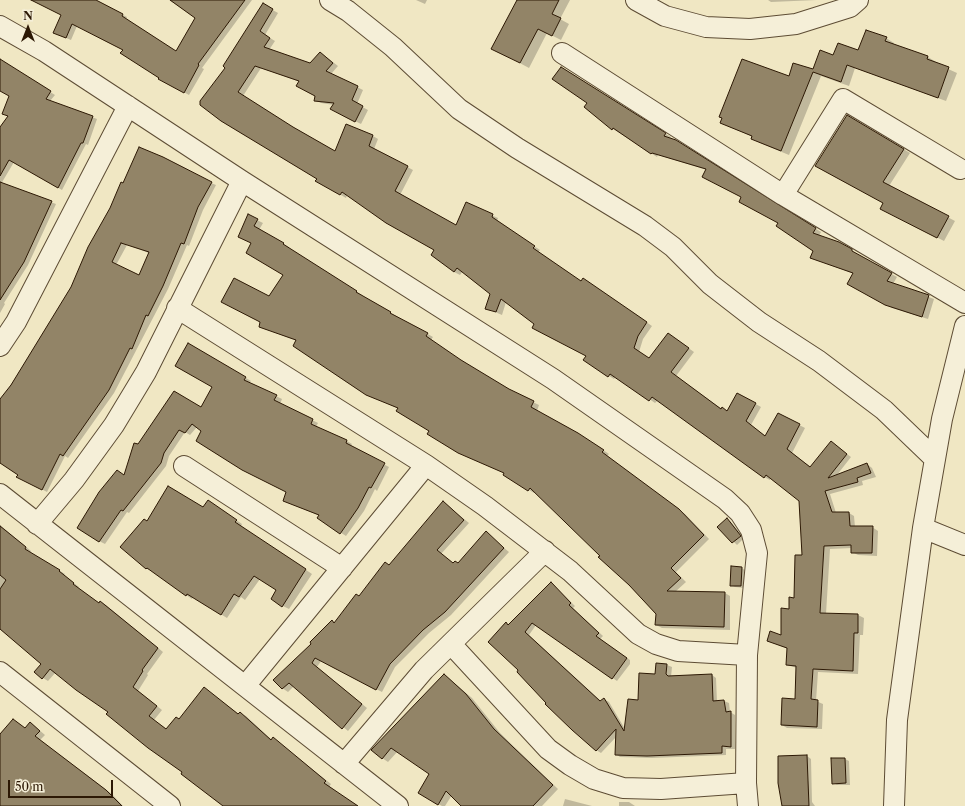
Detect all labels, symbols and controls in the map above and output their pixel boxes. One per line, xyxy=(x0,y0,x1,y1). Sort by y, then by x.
north arrow xyxy=(8,8,48,48)
text: N xyxy=(23,9,33,23)
scale bar xyxy=(10,772,115,798)
text: 50 m xyxy=(15,779,44,794)

